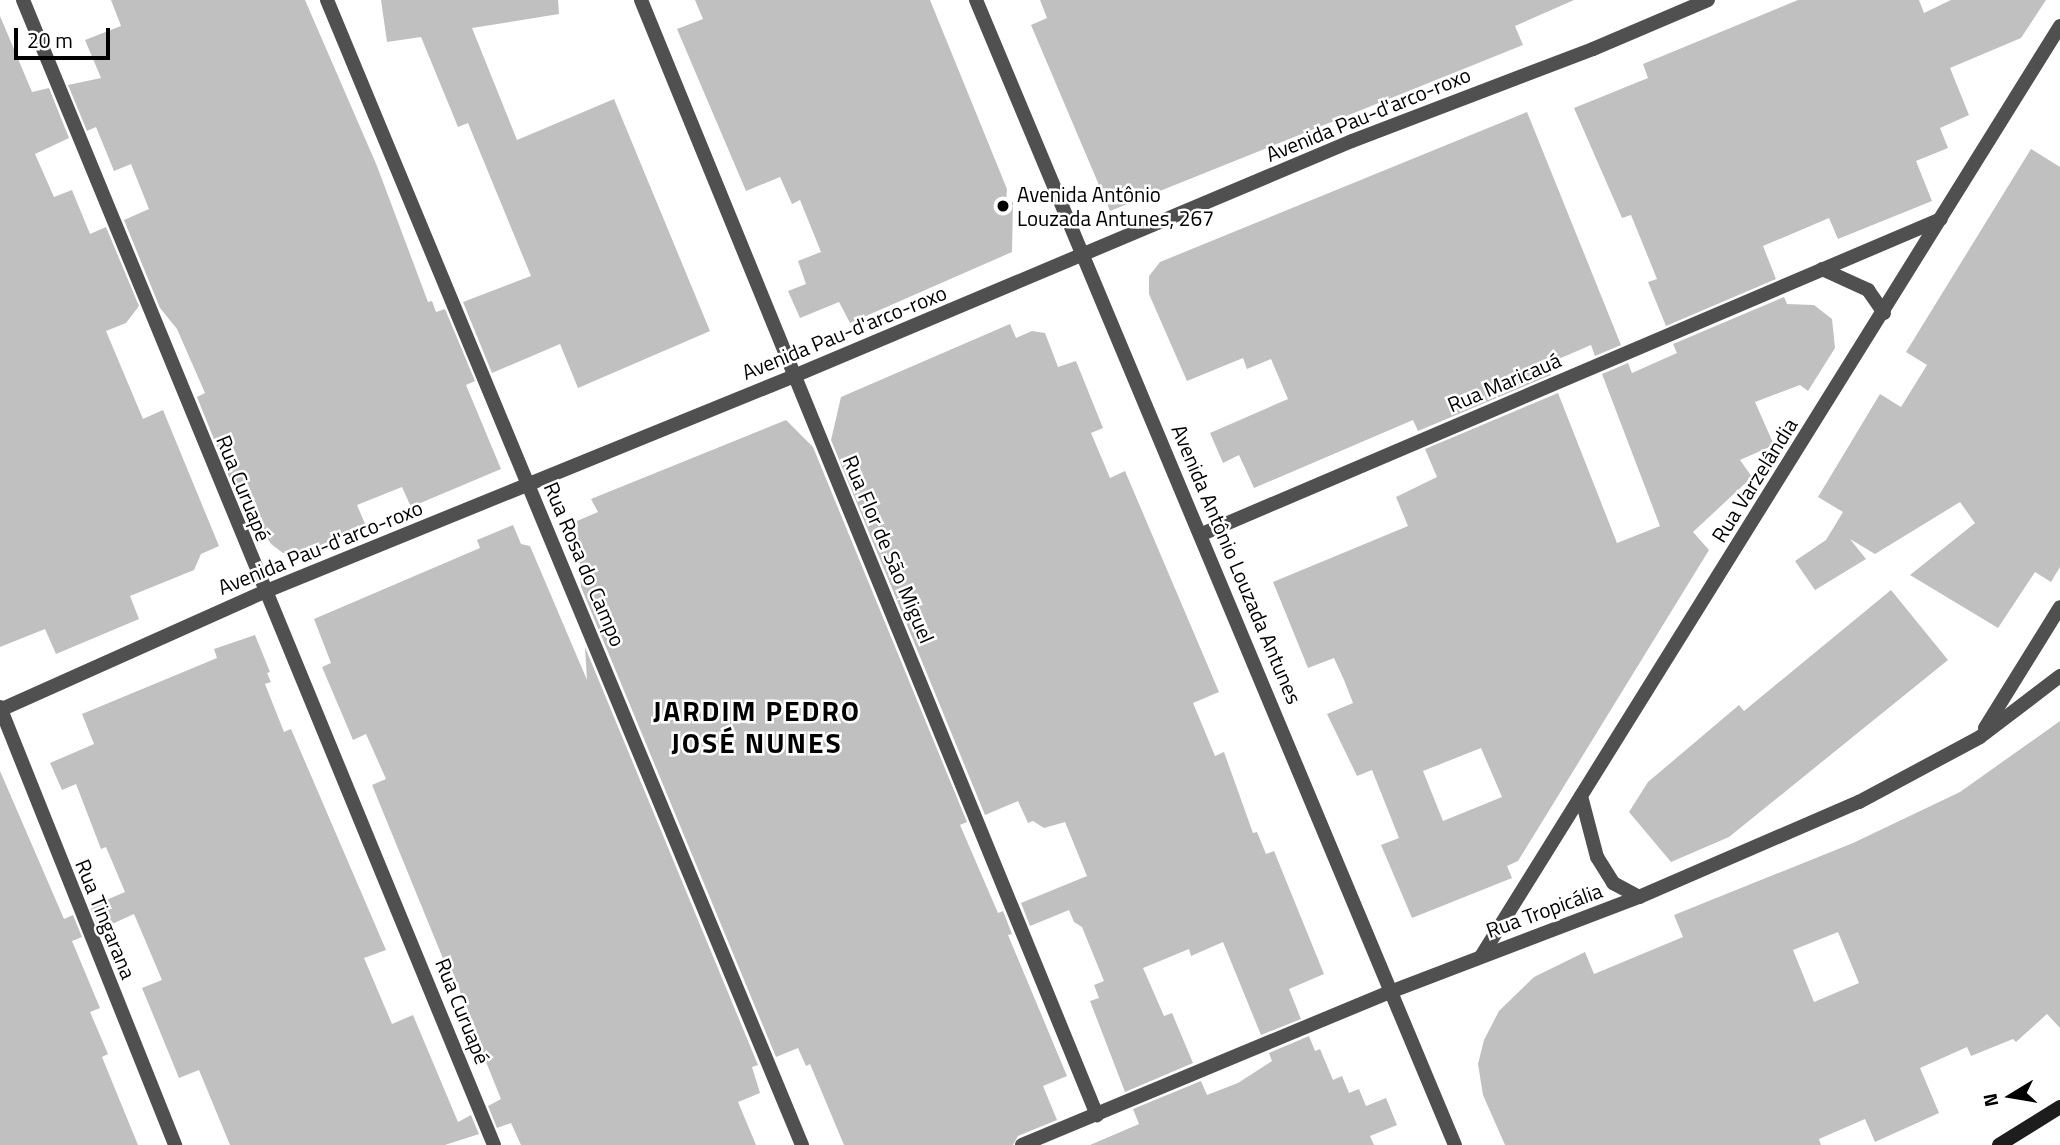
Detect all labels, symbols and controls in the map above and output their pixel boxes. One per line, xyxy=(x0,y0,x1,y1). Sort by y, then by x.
scale bar xyxy=(18,14,114,58)
text: 20 m xyxy=(27,24,73,56)
street label: Avenida Pau-d'arco-roxo xyxy=(1262,61,1474,167)
place label: Avenida Antônio Louzada Antunes, 267 xyxy=(1017,181,1214,231)
marker: Avenida Antônio Louzada Antunes, 267 xyxy=(995,198,1011,214)
street label: Avenida Pau-d'arco-roxo xyxy=(738,279,950,385)
street label: Rua Maricauá xyxy=(1444,347,1564,417)
street label: Rua Varzelândia xyxy=(1706,413,1802,547)
street label: Avenida Antônio Louzada Antunes xyxy=(1167,421,1307,707)
street label: Rua Curuapé xyxy=(211,431,277,545)
street label: Rua Flor de São Miguel xyxy=(838,451,940,647)
street label: Rua Rosa do Campo xyxy=(539,478,631,650)
street label: Avenida Pau-d'arco-roxo xyxy=(214,494,426,600)
district label: JARDIM PEDRO JOSÉ NUNES xyxy=(654,694,860,760)
street label: Rua Tingarana xyxy=(71,855,141,983)
street label: Rua Tropicália xyxy=(1482,877,1606,943)
street label: Rua Curuapé xyxy=(430,954,496,1068)
north arrow xyxy=(1976,1061,2046,1131)
text: N xyxy=(1974,1091,2005,1109)

